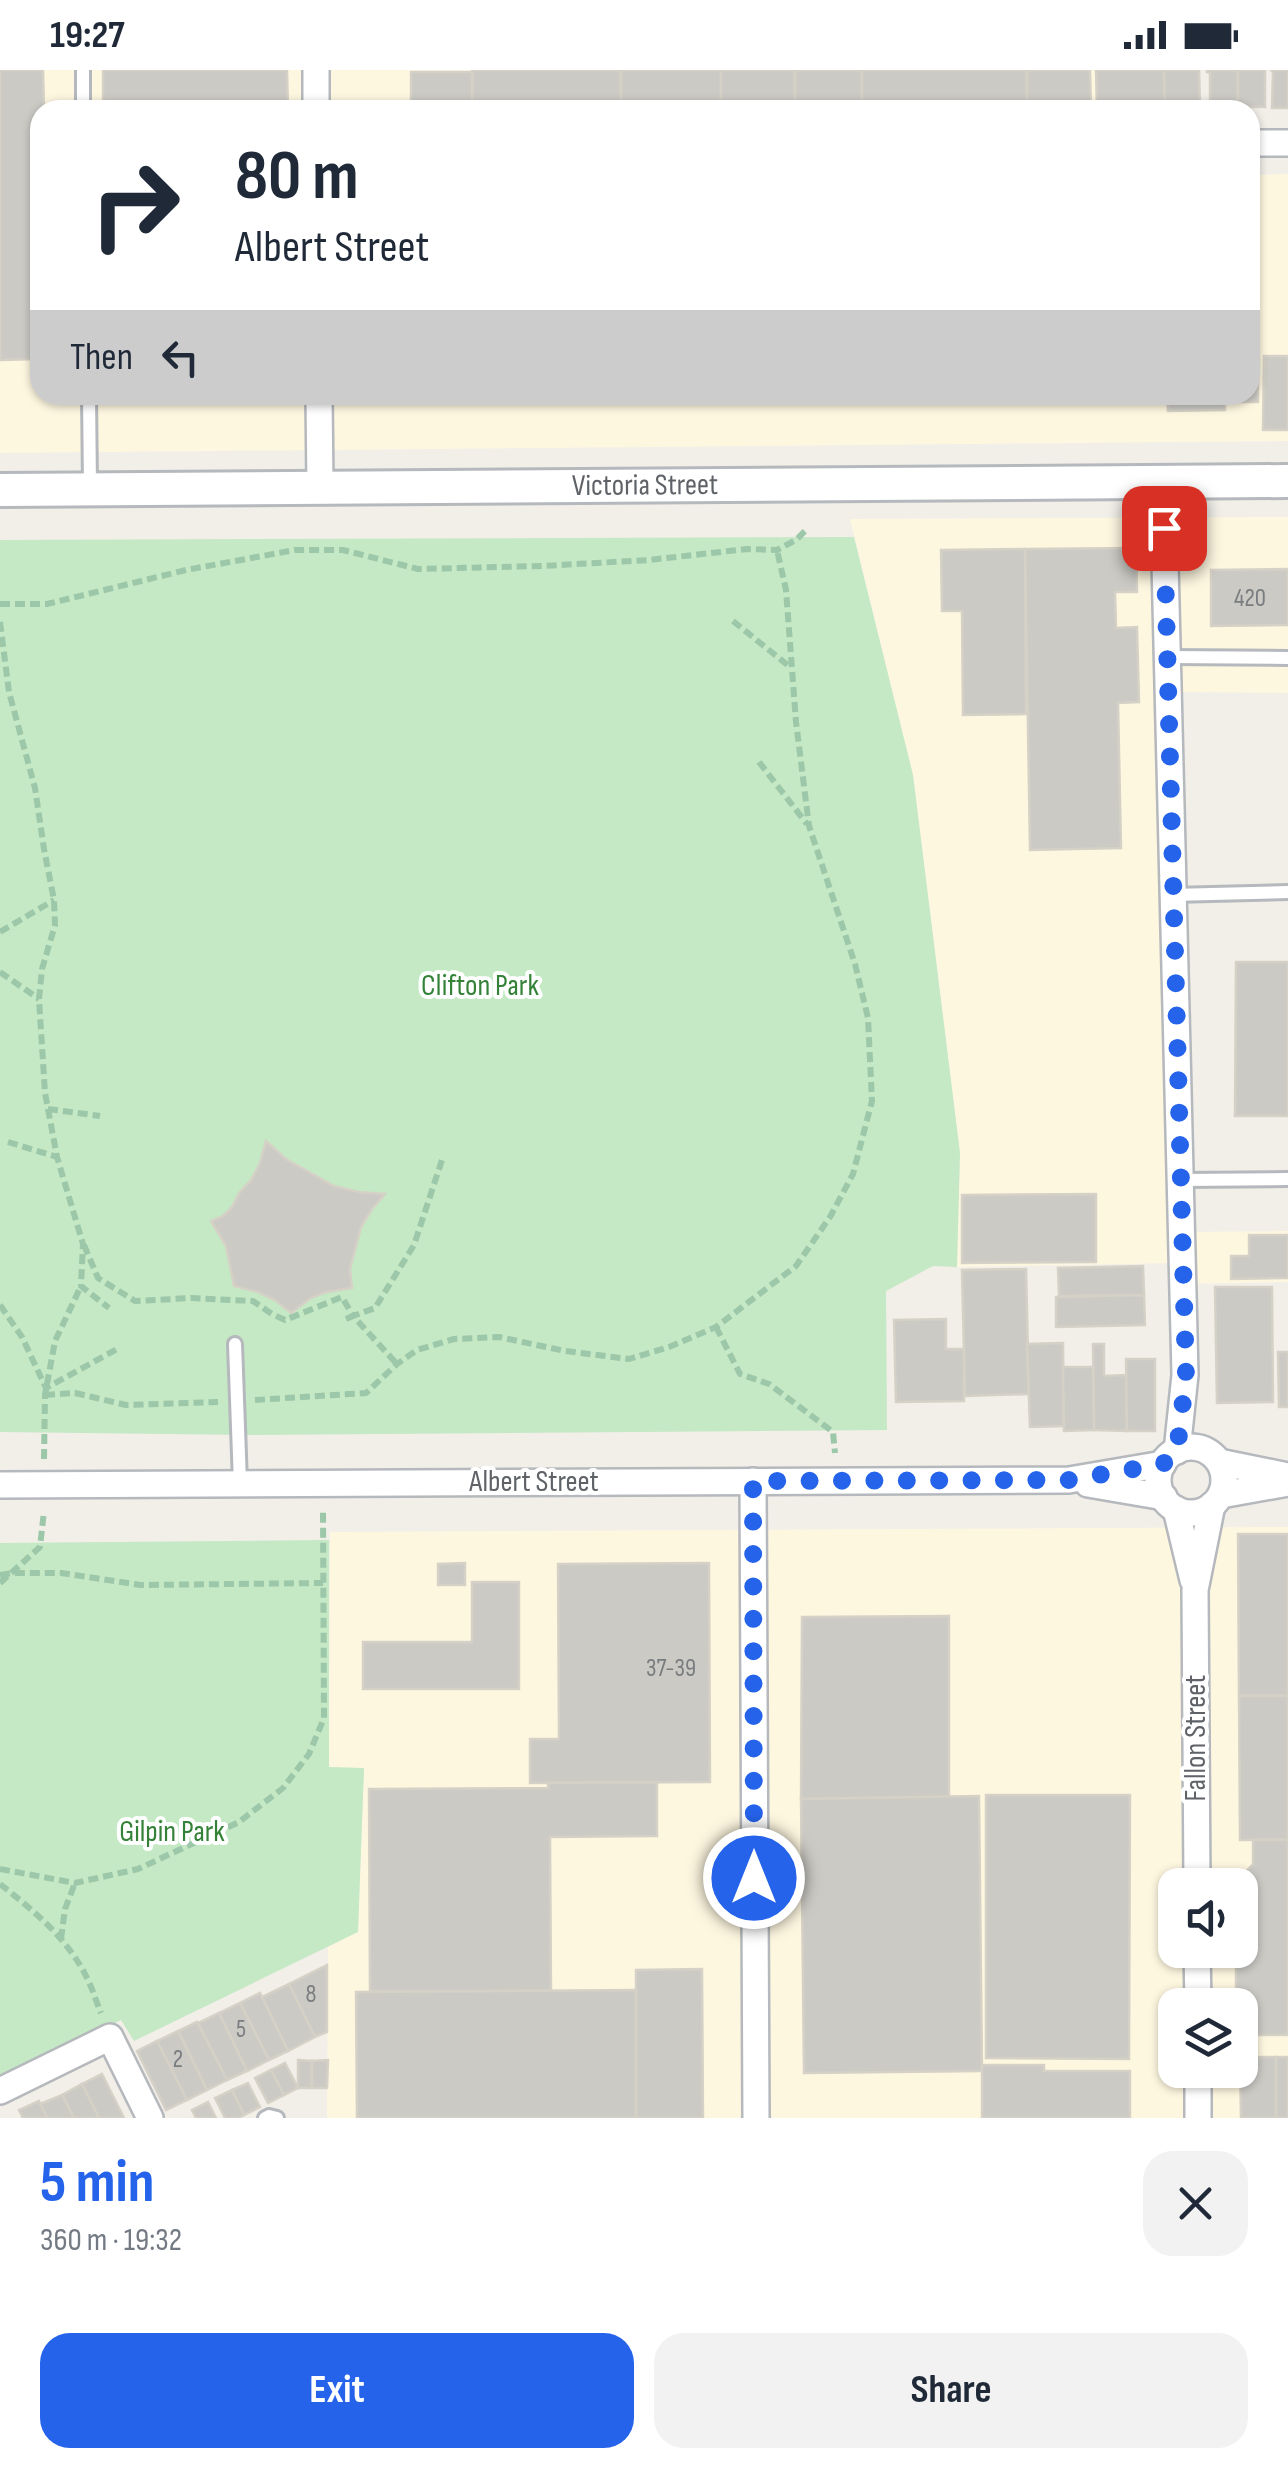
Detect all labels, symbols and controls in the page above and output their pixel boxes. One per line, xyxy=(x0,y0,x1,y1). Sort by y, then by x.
text: 19:27 xyxy=(50,13,125,58)
text: 80 m xyxy=(235,135,359,219)
icon: right xyxy=(70,140,200,270)
text: Albert Street xyxy=(235,220,429,275)
icon: left xyxy=(153,330,208,385)
text: Then xyxy=(70,335,133,380)
street label: Victoria Street xyxy=(572,467,718,504)
pin xyxy=(1122,486,1207,571)
icon: arrive xyxy=(1137,501,1192,556)
house number: 420 xyxy=(1234,583,1266,614)
park label: Clifton Park xyxy=(421,968,539,1004)
street label: Albert Street xyxy=(468,1464,599,1500)
house number: 37-39 xyxy=(646,1653,696,1684)
street label: Fallon Street xyxy=(1178,1675,1214,1801)
park label: Gilpin Park xyxy=(119,1814,225,1850)
position arrow xyxy=(702,1826,806,1930)
map controls xyxy=(1158,1868,1258,2088)
button: sound xyxy=(1158,1868,1258,1968)
house number: 8 xyxy=(306,1979,316,2010)
button: layers xyxy=(1158,1988,1258,2088)
house number: 5 xyxy=(236,2014,246,2045)
house number: 2 xyxy=(173,2044,183,2075)
text: 5 min xyxy=(40,2147,154,2219)
button: close xyxy=(1143,2151,1248,2256)
text: 360 m · 19:32 xyxy=(40,2221,182,2260)
button: Exit xyxy=(40,2333,634,2448)
button: Share xyxy=(654,2333,1248,2448)

